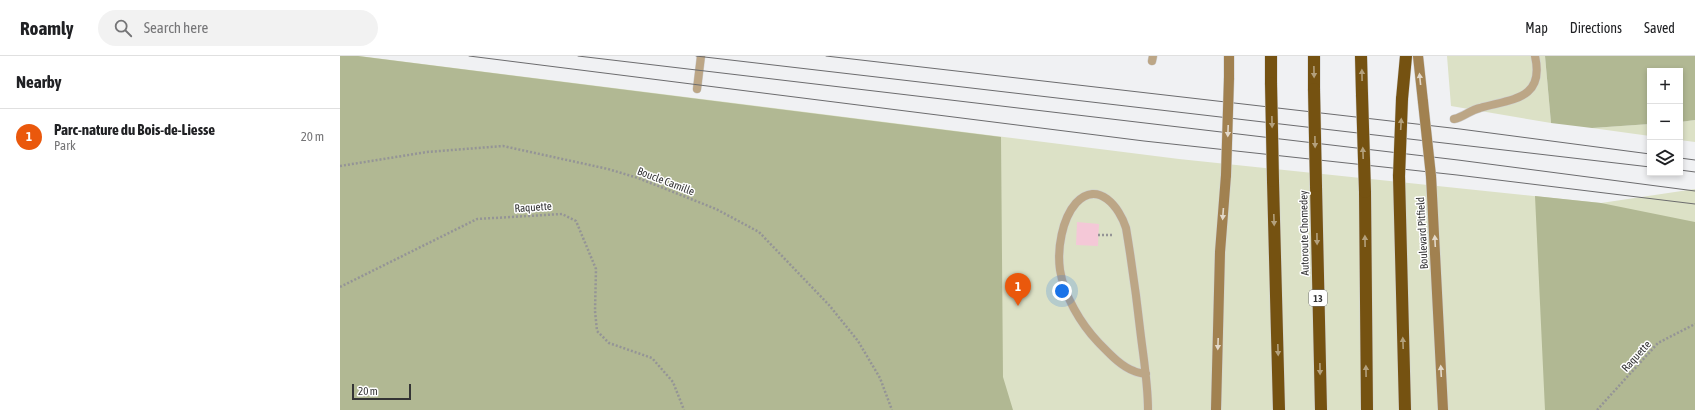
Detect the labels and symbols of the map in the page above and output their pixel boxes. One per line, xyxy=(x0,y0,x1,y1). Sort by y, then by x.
one-way arrow xyxy=(1311,66,1317,79)
one-way arrow xyxy=(1358,69,1365,81)
one-way arrow xyxy=(1417,73,1424,85)
one-way arrow xyxy=(1269,116,1275,129)
one-way arrow xyxy=(1398,118,1405,130)
one-way arrow xyxy=(1224,125,1231,137)
one-way arrow xyxy=(1312,136,1318,149)
one-way arrow xyxy=(1360,147,1367,159)
street label: Boucle Camille xyxy=(636,165,696,197)
street label: Autoroute Chomedey xyxy=(1297,190,1311,276)
street label: Boulevard Pitfield xyxy=(1414,197,1430,269)
street label: Raquette xyxy=(514,200,552,214)
one-way arrow xyxy=(1220,208,1227,220)
one-way arrow xyxy=(1271,214,1277,227)
one-way arrow xyxy=(1314,233,1320,246)
one-way arrow xyxy=(1362,234,1368,247)
one-way arrow xyxy=(1431,235,1438,247)
pin: 1 xyxy=(1005,273,1031,306)
your location xyxy=(1052,281,1072,301)
road number: 13 xyxy=(1309,290,1327,306)
one-way arrow xyxy=(1400,336,1406,349)
one-way arrow xyxy=(1214,338,1221,350)
street label: Raquette xyxy=(1619,338,1653,374)
one-way arrow xyxy=(1275,344,1281,357)
one-way arrow xyxy=(1317,363,1323,376)
one-way arrow xyxy=(1363,365,1370,377)
one-way arrow xyxy=(1438,365,1445,377)
scale bar xyxy=(352,382,411,401)

